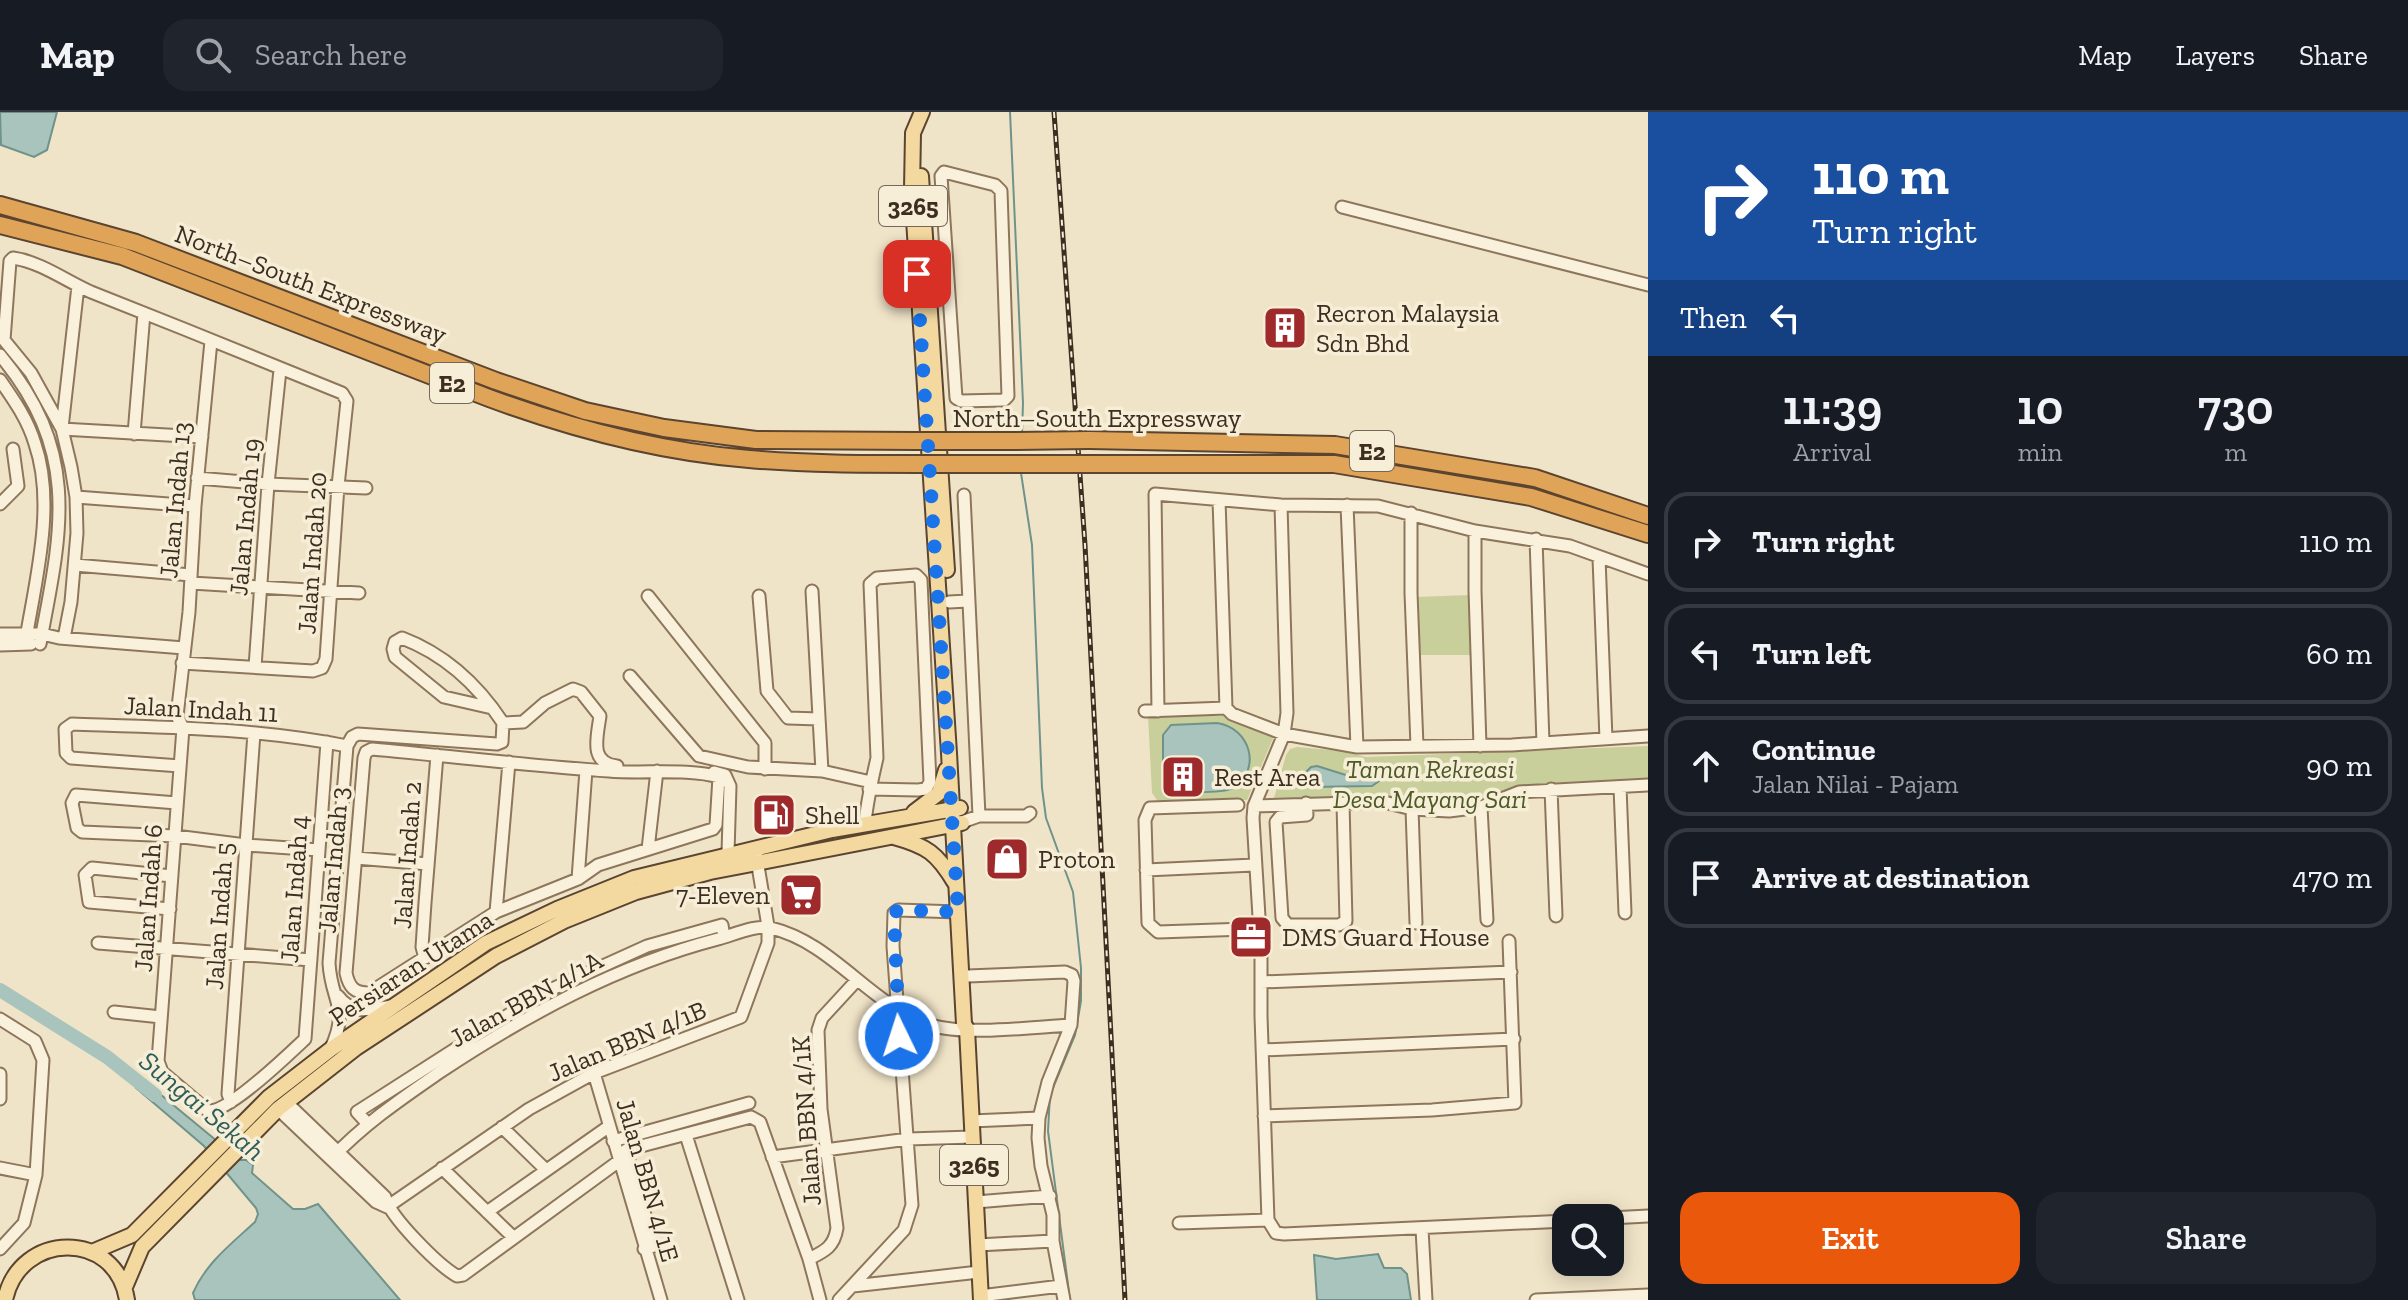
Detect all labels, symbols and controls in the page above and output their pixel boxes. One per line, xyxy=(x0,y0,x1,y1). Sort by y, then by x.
search box xyxy=(163,19,723,91)
text: Map xyxy=(40,32,115,78)
icon: search xyxy=(191,33,235,77)
text: Search here xyxy=(255,37,407,73)
text: Map xyxy=(2078,39,2132,72)
text: Layers xyxy=(2176,39,2255,72)
text: Share xyxy=(2299,39,2368,72)
text: 110 m xyxy=(1812,141,1949,208)
icon: right xyxy=(1680,144,1784,248)
road number: 3265 xyxy=(879,186,947,226)
text: Turn right xyxy=(1812,209,1977,252)
street label: North–South Expressway xyxy=(171,217,452,351)
pin xyxy=(883,240,951,308)
icon: arrive xyxy=(895,252,939,296)
icon: left xyxy=(1763,296,1807,340)
place label: Recron Malaysia Sdn Bhd xyxy=(1316,297,1500,359)
text: Then xyxy=(1680,300,1747,336)
building icon: Recron Malaysia Sdn Bhd xyxy=(1261,304,1309,352)
road number: E2 xyxy=(430,363,474,403)
text: 11:39 xyxy=(1782,379,1882,436)
text: 10 xyxy=(2017,379,2063,436)
text: 730 xyxy=(2198,379,2274,436)
street label: North–South Expressway xyxy=(953,402,1242,434)
street label: Jalan Indah 13 xyxy=(152,420,198,580)
road number: E2 xyxy=(1350,431,1394,471)
text: Arrival xyxy=(1793,436,1872,468)
text: min xyxy=(2018,436,2062,468)
text: m xyxy=(2224,436,2247,468)
street label: Jalan Indah 19 xyxy=(222,437,268,597)
street label: Jalan Indah 20 xyxy=(290,471,334,635)
icon: right xyxy=(1684,520,1728,564)
text: Turn right xyxy=(1752,524,1894,560)
text: 110 m xyxy=(2299,524,2372,560)
icon: left xyxy=(1684,632,1728,676)
text: Turn left xyxy=(1752,636,1871,672)
text: 60 m xyxy=(2306,636,2372,672)
street label: Jalan Indah 11 xyxy=(123,689,279,729)
text: Continue xyxy=(1752,732,1876,768)
icon: ahead xyxy=(1684,744,1728,788)
text: 90 m xyxy=(2306,748,2372,784)
building icon: Rest Area xyxy=(1159,753,1207,801)
park label: Taman Rekreasi Desa Mayang Sari xyxy=(1333,753,1527,815)
place label: Rest Area xyxy=(1214,761,1321,793)
text: Jalan Nilai - Pajam xyxy=(1752,768,1959,800)
street label: Jalan Indah 2 xyxy=(386,780,428,930)
street label: Jalan Indah 3 xyxy=(311,785,355,935)
fuel station icon: Shell xyxy=(750,791,798,839)
place label: Shell xyxy=(805,799,860,831)
street label: Jalan Indah 4 xyxy=(273,814,315,964)
street label: Jalan Indah 6 xyxy=(127,823,169,973)
shop icon: Proton xyxy=(983,835,1031,883)
street label: Jalan Indah 5 xyxy=(198,841,240,991)
place label: Proton xyxy=(1038,843,1115,875)
icon: arrive xyxy=(1684,856,1728,900)
text: Arrive at destination xyxy=(1752,860,2029,896)
text: 470 m xyxy=(2292,860,2372,896)
supermarket icon: 7-Eleven xyxy=(777,871,825,919)
place label: 7-Eleven xyxy=(676,879,770,911)
street label: Persiaran Utama xyxy=(323,903,499,1033)
office icon: DMS Guard House xyxy=(1227,913,1275,961)
place label: DMS Guard House xyxy=(1282,921,1489,953)
street label: Jalan BBN 4/1A xyxy=(444,943,609,1054)
street label: Jalan BBN 4/1B xyxy=(543,993,711,1089)
position arrow xyxy=(857,994,941,1078)
street label: Jalan BBN 4/1K xyxy=(784,1035,828,1207)
water label: Sungai Sekah xyxy=(133,1044,271,1168)
street label: Jalan BBN 4/1E xyxy=(609,1095,687,1265)
road number: 3265 xyxy=(940,1145,1008,1185)
button: Exit xyxy=(1680,1192,2020,1284)
button: Share xyxy=(2036,1192,2376,1284)
map controls xyxy=(1552,1204,1624,1276)
button: search xyxy=(1552,1204,1624,1276)

